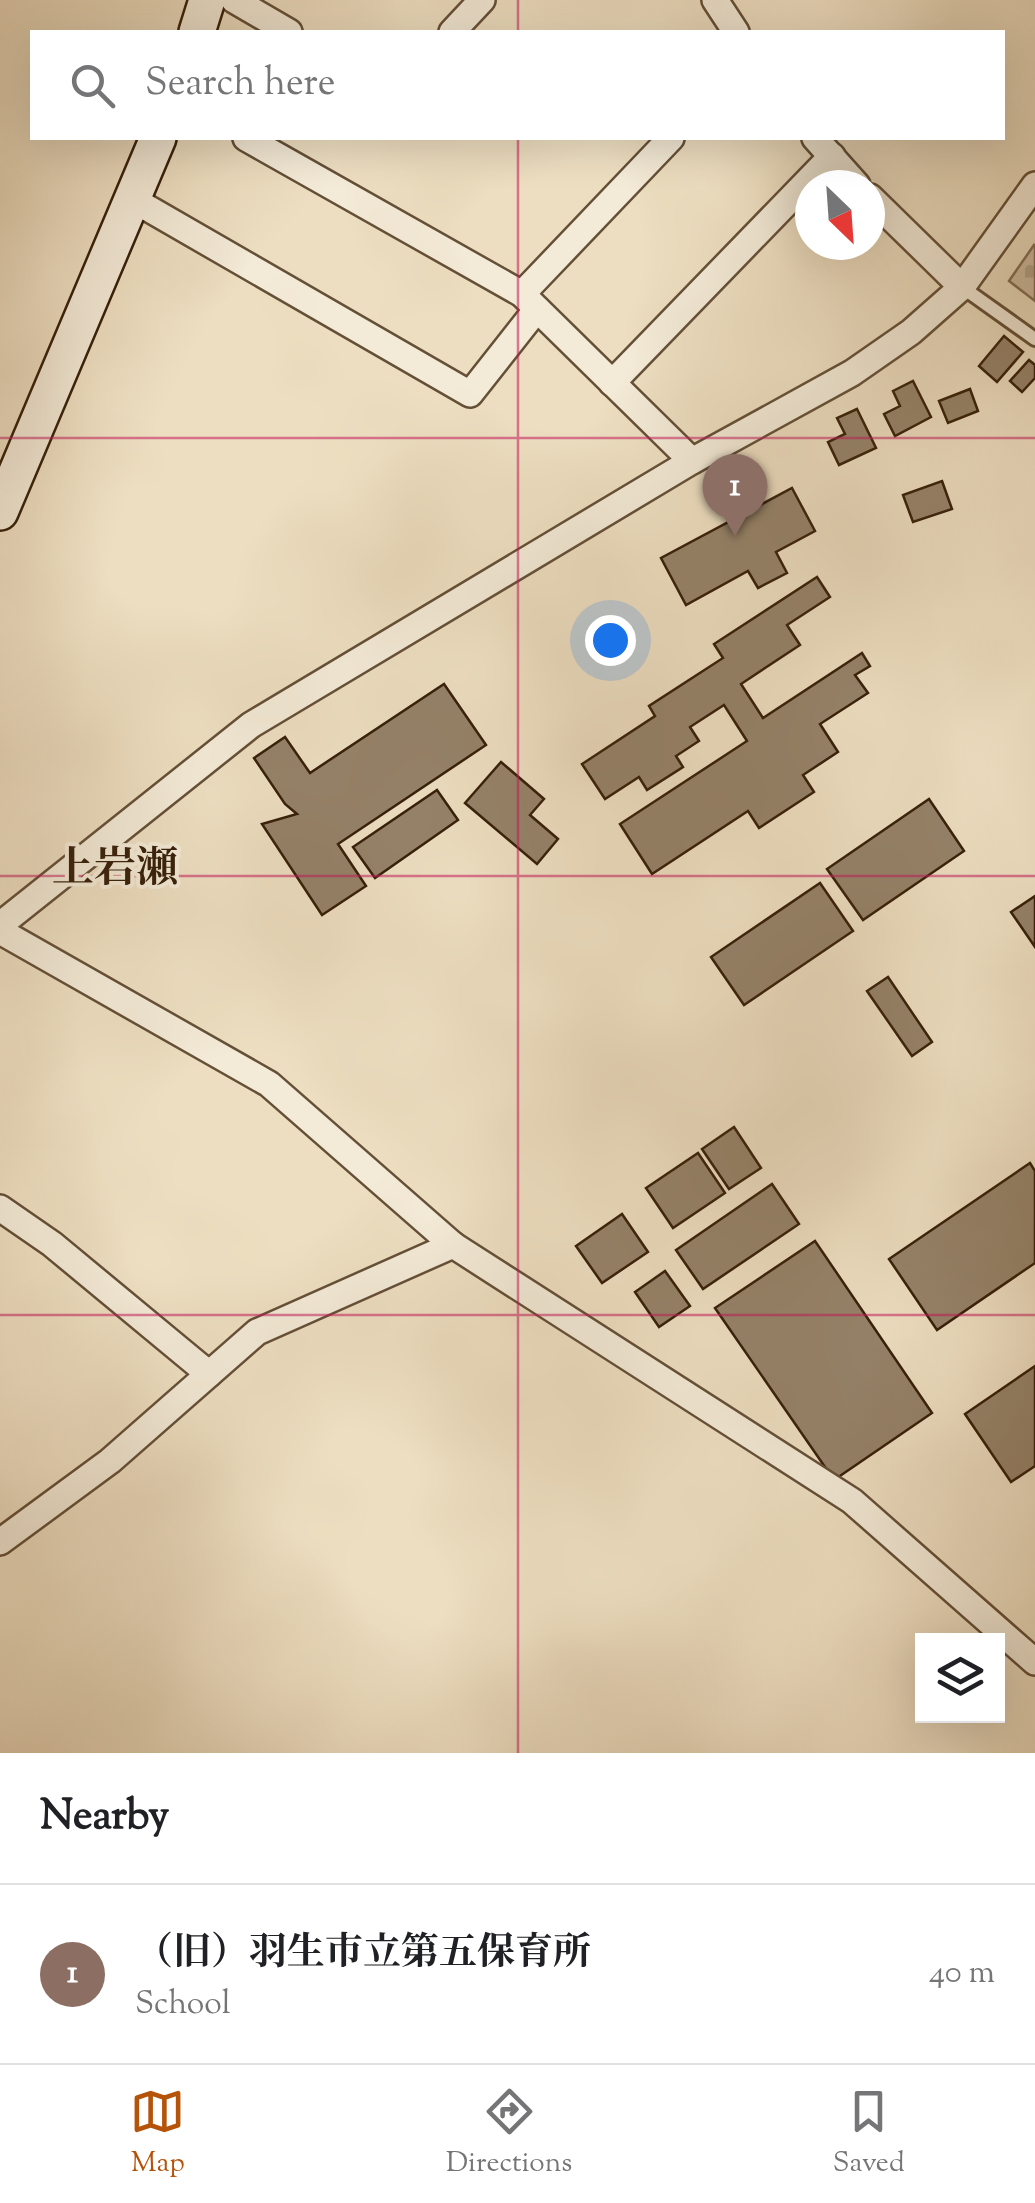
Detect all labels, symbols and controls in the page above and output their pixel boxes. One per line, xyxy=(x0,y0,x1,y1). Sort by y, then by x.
search box xyxy=(30,30,1005,140)
icon: search xyxy=(65,58,120,113)
text: Search here xyxy=(145,58,336,112)
north arrow xyxy=(795,170,885,260)
pin: 1 xyxy=(702,454,768,536)
your location xyxy=(585,615,636,666)
district label: 上岩瀬 xyxy=(52,841,178,901)
map controls xyxy=(915,1633,1005,1723)
button: layers xyxy=(915,1633,1005,1723)
text: Nearby xyxy=(40,1788,169,1848)
text: （旧）羽生市立第五保育所 xyxy=(135,1928,591,1982)
text: 1 xyxy=(67,1951,78,1997)
text: 40 m xyxy=(929,1951,995,1997)
text: School xyxy=(135,1982,231,2028)
tab: Map xyxy=(130,2084,185,2184)
tab: Directions xyxy=(446,2084,572,2184)
tab: Saved xyxy=(833,2084,905,2184)

